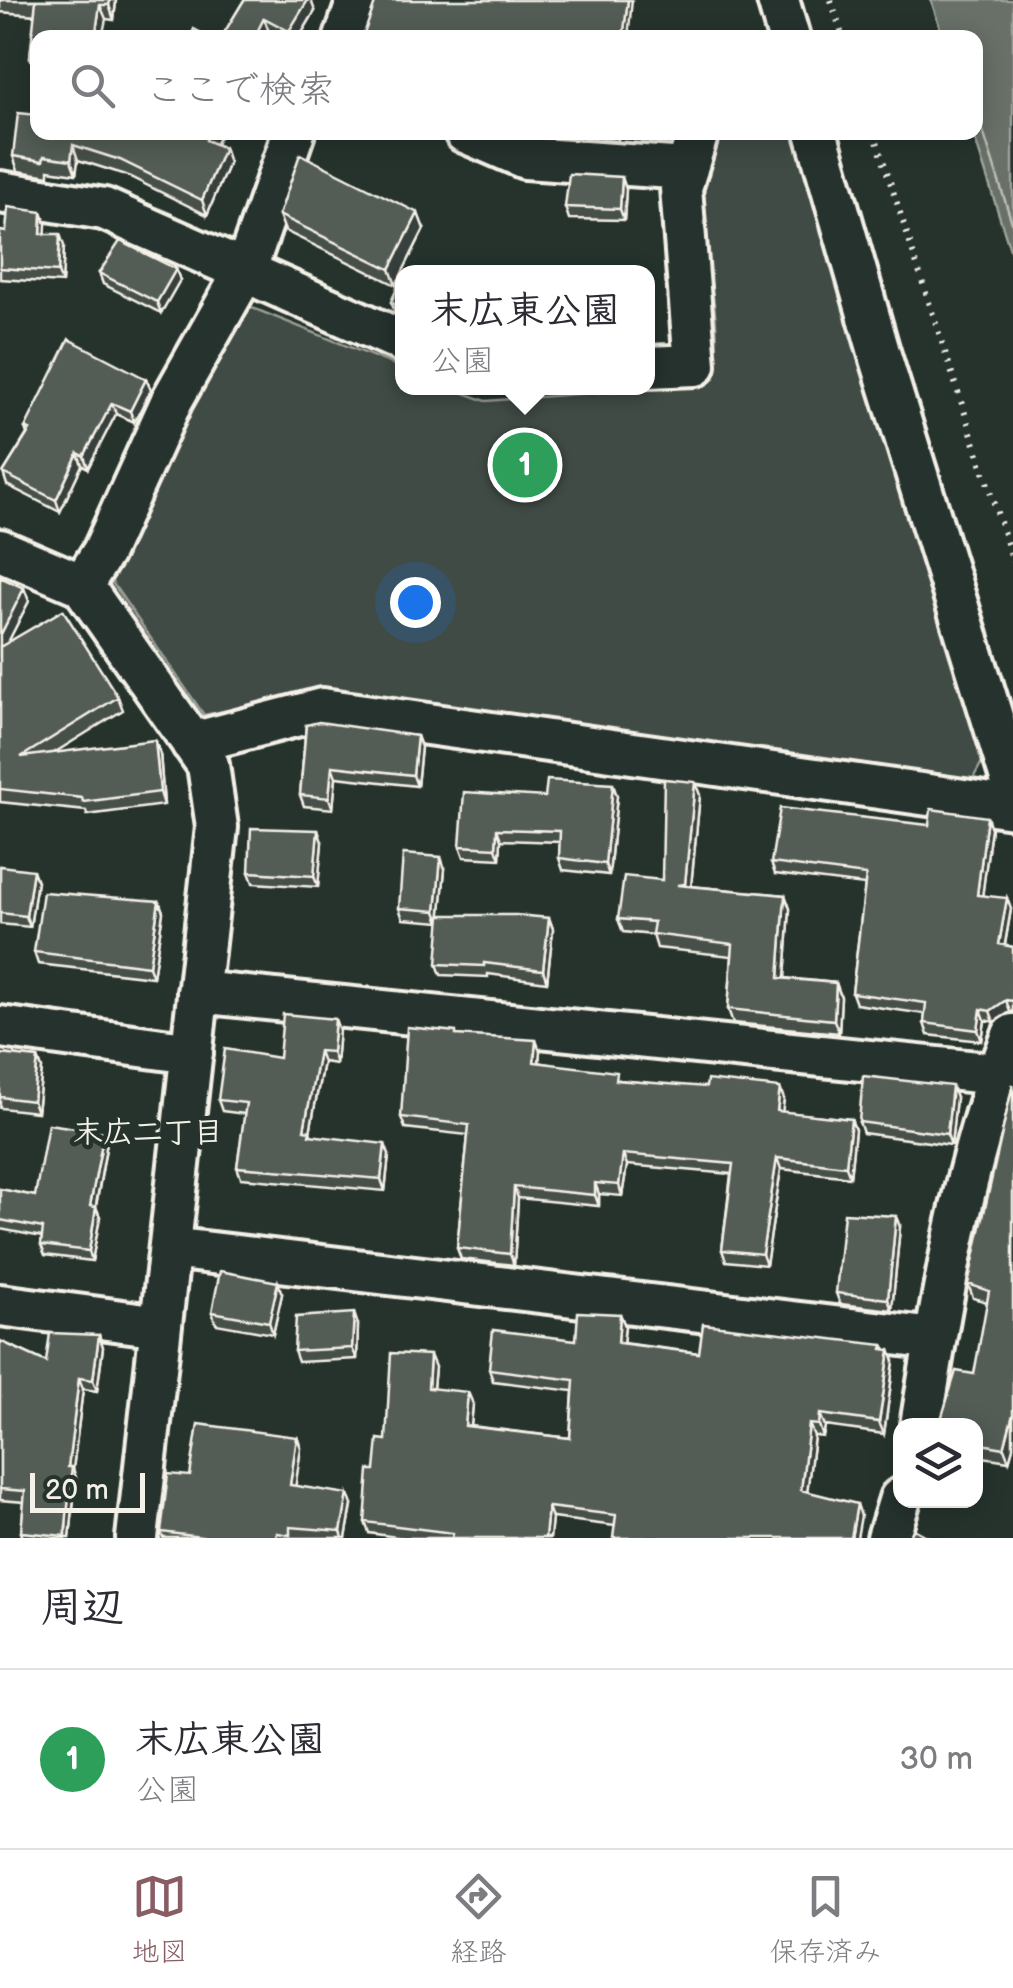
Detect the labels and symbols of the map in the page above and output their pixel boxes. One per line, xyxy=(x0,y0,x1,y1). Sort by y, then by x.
pin: 1 xyxy=(492,428,558,502)
your location xyxy=(390,577,441,628)
district label: 末広二丁目 xyxy=(73,1115,223,1151)
scale bar xyxy=(30,1468,145,1512)

